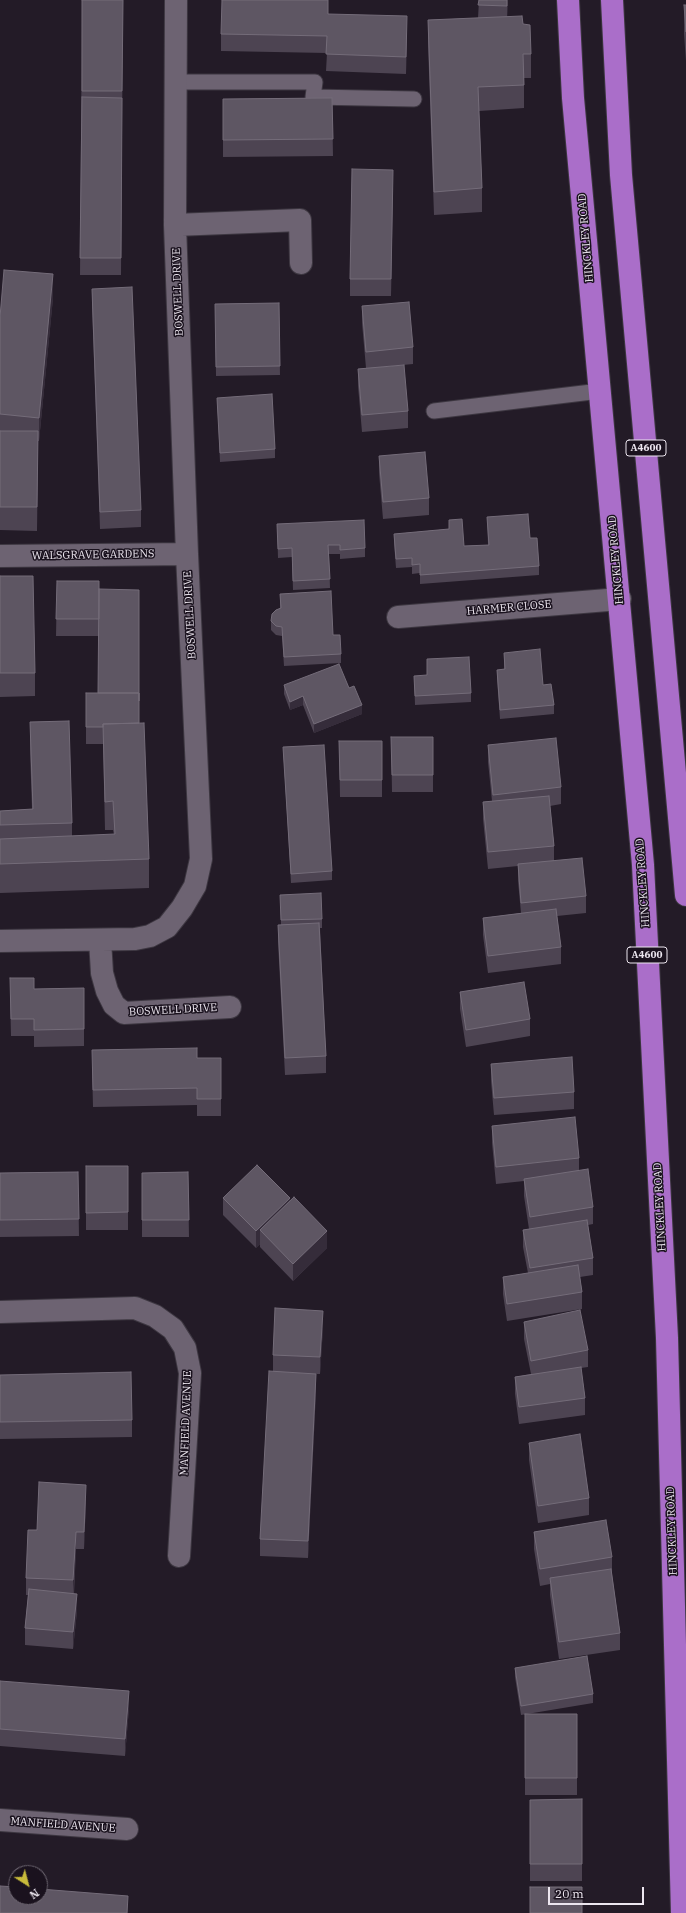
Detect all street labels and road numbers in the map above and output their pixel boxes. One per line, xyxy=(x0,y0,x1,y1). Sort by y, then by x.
street label: HINCKLEY ROAD xyxy=(576,193,596,283)
street label: BOSWELL DRIVE xyxy=(170,248,186,336)
road number: A4600 xyxy=(626,440,666,456)
street label: HINCKLEY ROAD xyxy=(606,515,626,605)
street label: WALSGRAVE GARDENS xyxy=(32,547,154,563)
street label: BOSWELL DRIVE xyxy=(181,571,199,659)
street label: HARMER CLOSE xyxy=(466,598,552,618)
street label: HINCKLEY ROAD xyxy=(633,838,653,928)
road number: A4600 xyxy=(627,947,667,963)
street label: BOSWELL DRIVE xyxy=(129,1001,217,1019)
street label: HINCKLEY ROAD xyxy=(651,1162,669,1252)
street label: MANFIELD AVENUE xyxy=(178,1370,194,1476)
street label: HINCKLEY ROAD xyxy=(664,1486,680,1576)
street label: MANFIELD AVENUE xyxy=(10,1815,116,1835)

